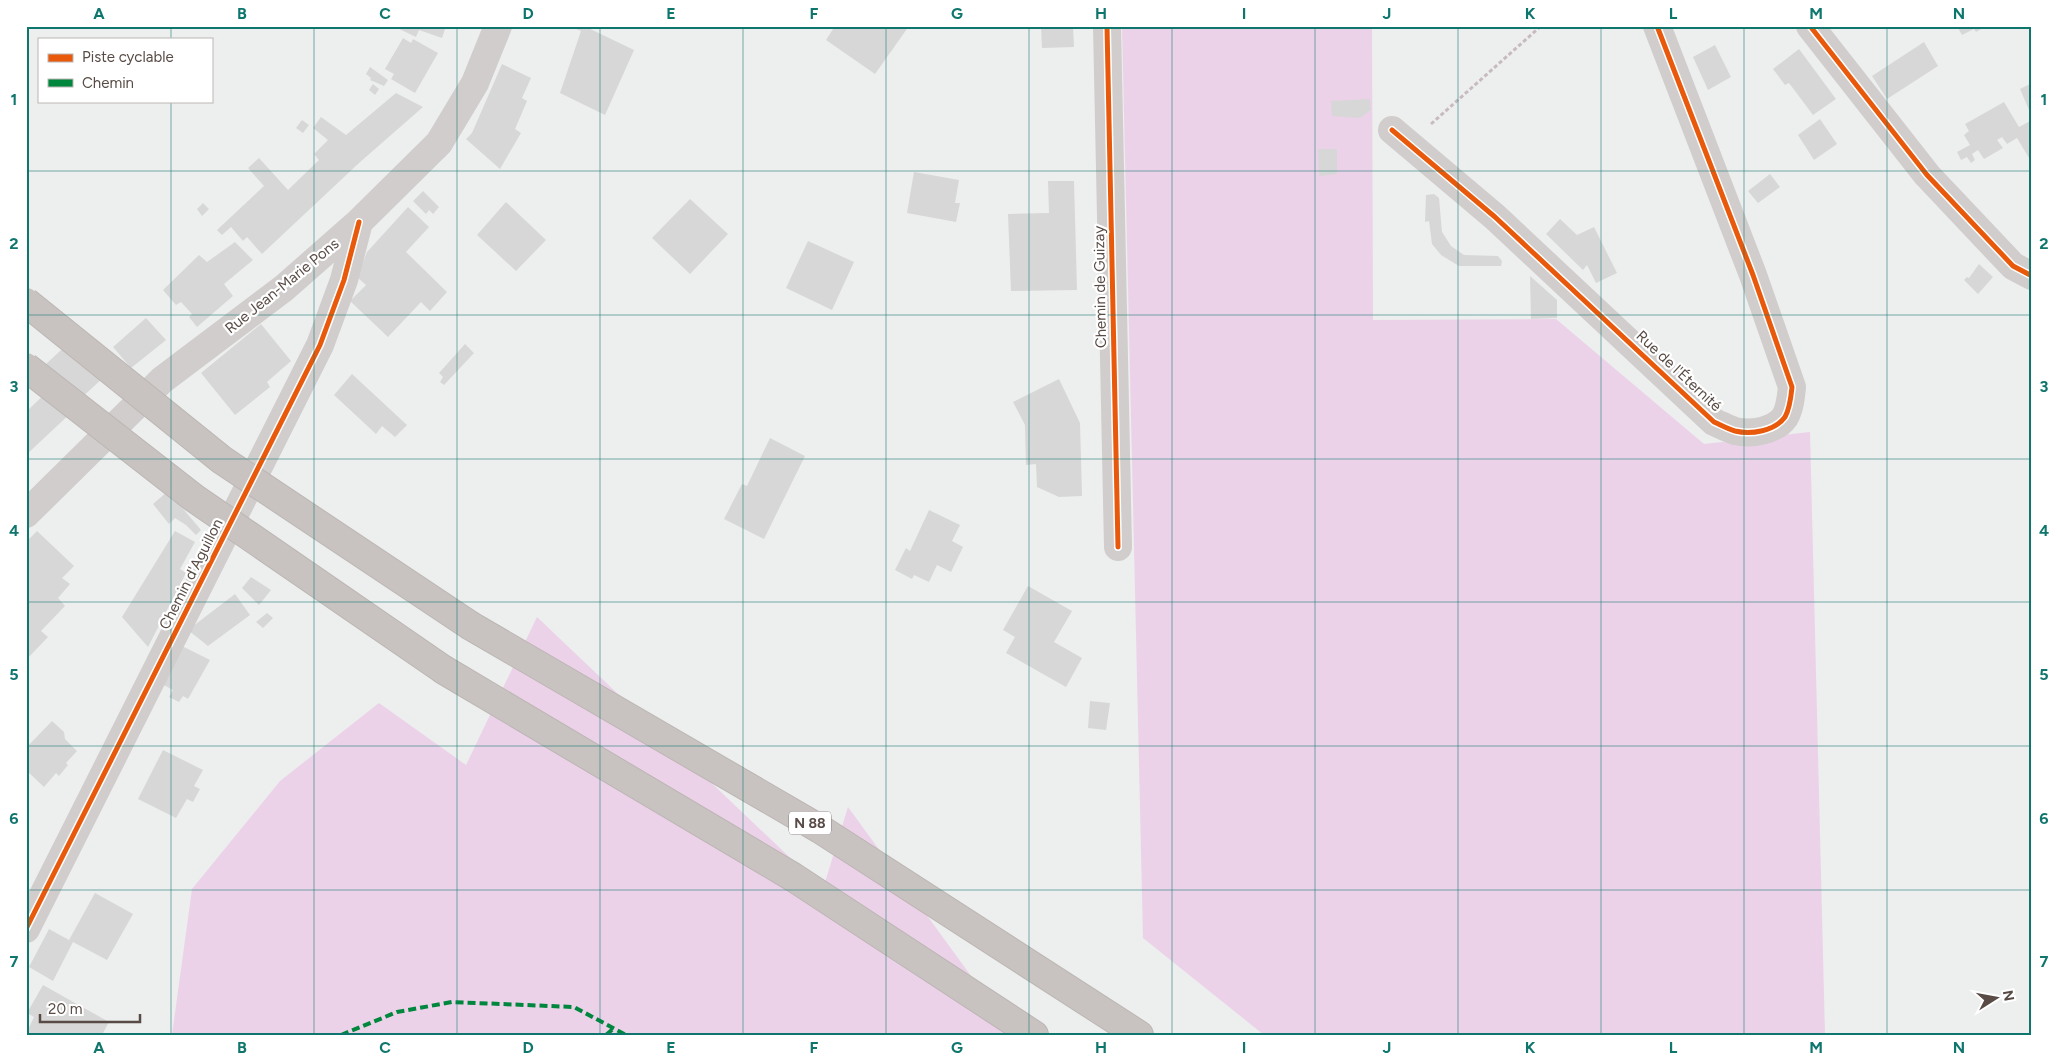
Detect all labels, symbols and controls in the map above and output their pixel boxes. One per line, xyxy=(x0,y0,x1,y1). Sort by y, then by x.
text: A xyxy=(93,4,105,23)
text: B xyxy=(237,4,247,23)
text: C xyxy=(379,4,391,23)
text: D xyxy=(522,4,534,23)
text: E xyxy=(666,4,676,23)
text: F xyxy=(810,4,819,23)
text: G xyxy=(951,4,963,23)
text: H xyxy=(1095,4,1107,23)
text: I xyxy=(1242,4,1246,23)
text: J xyxy=(1383,4,1391,23)
text: K xyxy=(1525,4,1536,23)
text: L xyxy=(1669,4,1678,23)
text: M xyxy=(1809,4,1823,23)
text: N xyxy=(1953,4,1965,23)
legend xyxy=(38,38,212,102)
text: Piste cyclable xyxy=(82,48,174,66)
text: Chemin xyxy=(82,74,134,92)
text: 1 xyxy=(11,90,17,109)
text: 1 xyxy=(2041,90,2047,109)
street label: Chemin de Guizay xyxy=(1090,226,1110,348)
text: 2 xyxy=(9,234,19,253)
text: 2 xyxy=(2039,234,2049,253)
street label: Rue Jean-Marie Pons xyxy=(221,235,343,337)
street label: Rue de l'Éternité xyxy=(1633,327,1725,415)
text: 3 xyxy=(10,377,19,396)
text: 3 xyxy=(2040,377,2049,396)
street label: Chemin d'Aguillon xyxy=(155,516,227,632)
text: 4 xyxy=(9,521,19,540)
text: 4 xyxy=(2039,521,2049,540)
text: 5 xyxy=(9,665,19,684)
text: 5 xyxy=(2039,665,2049,684)
text: 6 xyxy=(9,809,19,828)
text: 6 xyxy=(2039,809,2049,828)
road number: N 88 xyxy=(789,811,831,834)
text: 7 xyxy=(10,952,19,971)
text: 7 xyxy=(2040,952,2049,971)
north arrow xyxy=(1970,974,2020,1024)
text: N xyxy=(1999,989,2018,1003)
scale bar xyxy=(40,991,140,1023)
text: 20 m xyxy=(48,1000,82,1018)
text: A xyxy=(93,1038,105,1057)
text: B xyxy=(237,1038,247,1057)
text: C xyxy=(379,1038,391,1057)
text: D xyxy=(522,1038,534,1057)
text: E xyxy=(666,1038,676,1057)
text: F xyxy=(810,1038,819,1057)
text: G xyxy=(951,1038,963,1057)
text: H xyxy=(1095,1038,1107,1057)
text: I xyxy=(1242,1038,1246,1057)
text: J xyxy=(1383,1038,1391,1057)
text: K xyxy=(1525,1038,1536,1057)
text: L xyxy=(1669,1038,1678,1057)
text: M xyxy=(1809,1038,1823,1057)
text: N xyxy=(1953,1038,1965,1057)

